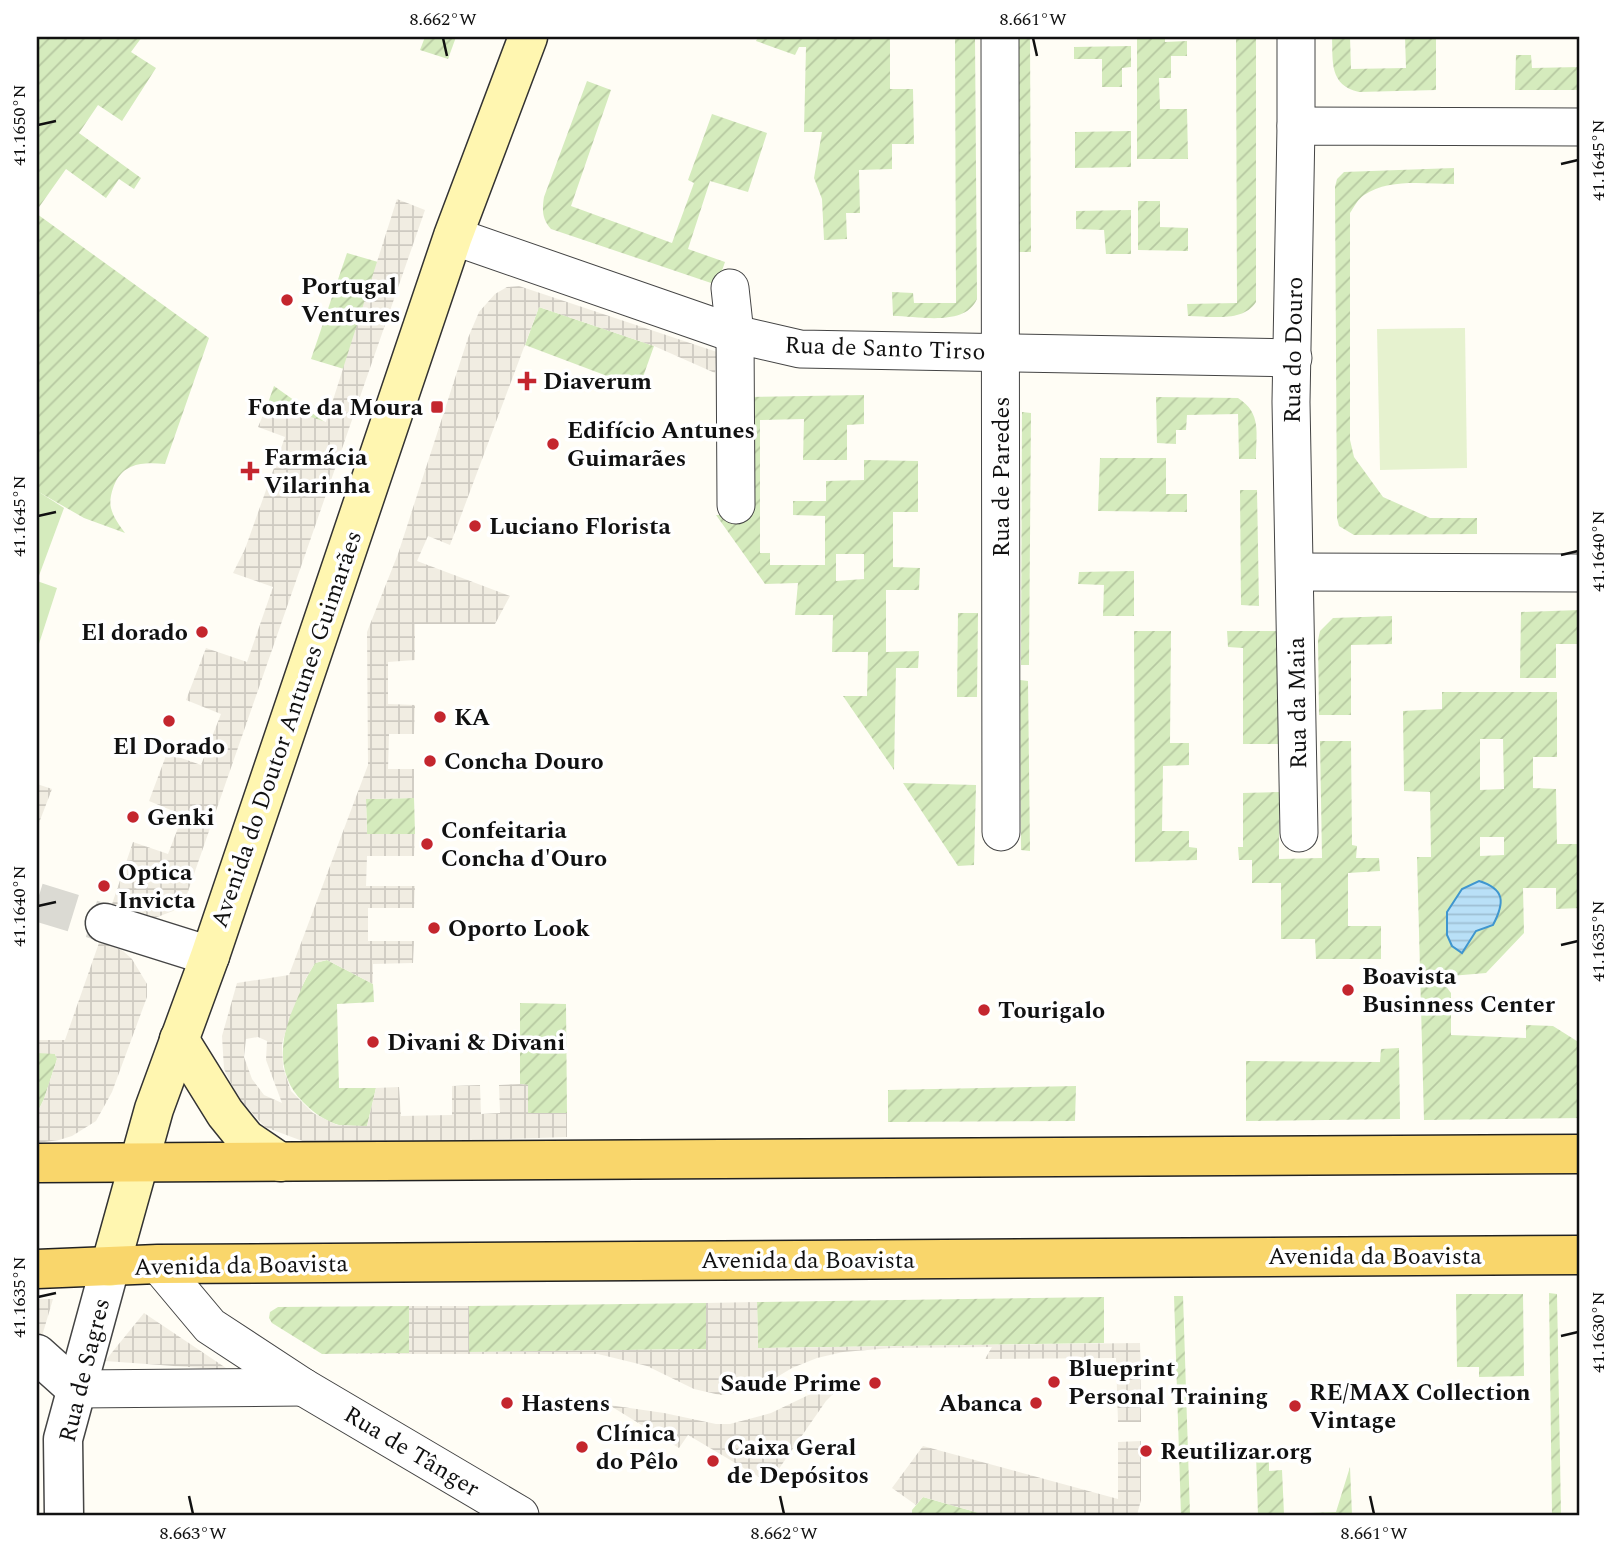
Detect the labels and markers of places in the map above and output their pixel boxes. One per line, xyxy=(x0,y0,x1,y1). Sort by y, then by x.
place label: Portugal Ventures xyxy=(301,269,401,333)
marker: Portugal Ventures xyxy=(279,292,295,308)
place label: Diaverum xyxy=(543,364,652,400)
marker: Diaverum xyxy=(517,371,537,391)
place label: Fonte da Moura xyxy=(247,390,424,426)
marker: Fonte da Moura xyxy=(429,399,445,415)
place label: Edifício Antunes Guimarães xyxy=(567,413,755,477)
marker: Edifício Antunes Guimarães xyxy=(545,436,561,452)
place label: Farmácia Vilarinha xyxy=(264,440,371,504)
marker: Farmácia Vilarinha xyxy=(242,463,258,479)
place label: Luciano Florista xyxy=(489,509,671,545)
marker: Luciano Florista xyxy=(467,518,483,534)
place label: El dorado xyxy=(81,615,188,651)
marker: El dorado xyxy=(194,624,210,640)
place label: KA xyxy=(454,700,491,736)
marker: KA xyxy=(432,709,448,725)
marker: El Dorado xyxy=(161,713,177,729)
place label: El Dorado xyxy=(113,729,225,765)
place label: Concha Douro xyxy=(444,744,604,780)
marker: Concha Douro xyxy=(422,753,438,769)
place label: Genki xyxy=(147,800,214,836)
marker: Genki xyxy=(125,809,141,825)
place label: Confeitaria Concha d'Ouro xyxy=(441,813,607,877)
marker: Confeitaria Concha d'Ouro xyxy=(419,836,435,852)
place label: Optica Invicta xyxy=(118,855,196,919)
marker: Optica Invicta xyxy=(96,878,112,894)
place label: Oporto Look xyxy=(448,911,590,947)
marker: Oporto Look xyxy=(426,920,442,936)
place label: Boavista Businness Center xyxy=(1362,959,1556,1023)
marker: Boavista Businness Center xyxy=(1340,982,1356,998)
place label: Tourigalo xyxy=(998,993,1105,1029)
marker: Tourigalo xyxy=(976,1002,992,1018)
place label: Divani & Divani xyxy=(387,1025,565,1061)
marker: Divani & Divani xyxy=(365,1034,381,1050)
place label: Blueprint Personal Training xyxy=(1068,1351,1268,1415)
place label: Saude Prime xyxy=(721,1366,861,1402)
marker: Blueprint Personal Training xyxy=(1046,1374,1062,1390)
marker: Saude Prime xyxy=(867,1375,883,1391)
place label: RE/MAX Collection Vintage xyxy=(1309,1375,1531,1439)
place label: Hastens xyxy=(521,1386,610,1422)
place label: Abanca xyxy=(939,1386,1023,1422)
marker: Hastens xyxy=(499,1395,515,1411)
marker: Abanca xyxy=(1028,1395,1044,1411)
marker: RE/MAX Collection Vintage xyxy=(1287,1398,1303,1414)
place label: Clínica do Pêlo xyxy=(596,1416,678,1480)
place label: Caixa Geral de Depósitos xyxy=(727,1430,869,1494)
place label: Reutilizar.org xyxy=(1160,1434,1312,1470)
marker: Clínica do Pêlo xyxy=(574,1439,590,1455)
marker: Reutilizar.org xyxy=(1138,1443,1154,1459)
marker: Caixa Geral de Depósitos xyxy=(705,1453,721,1469)

